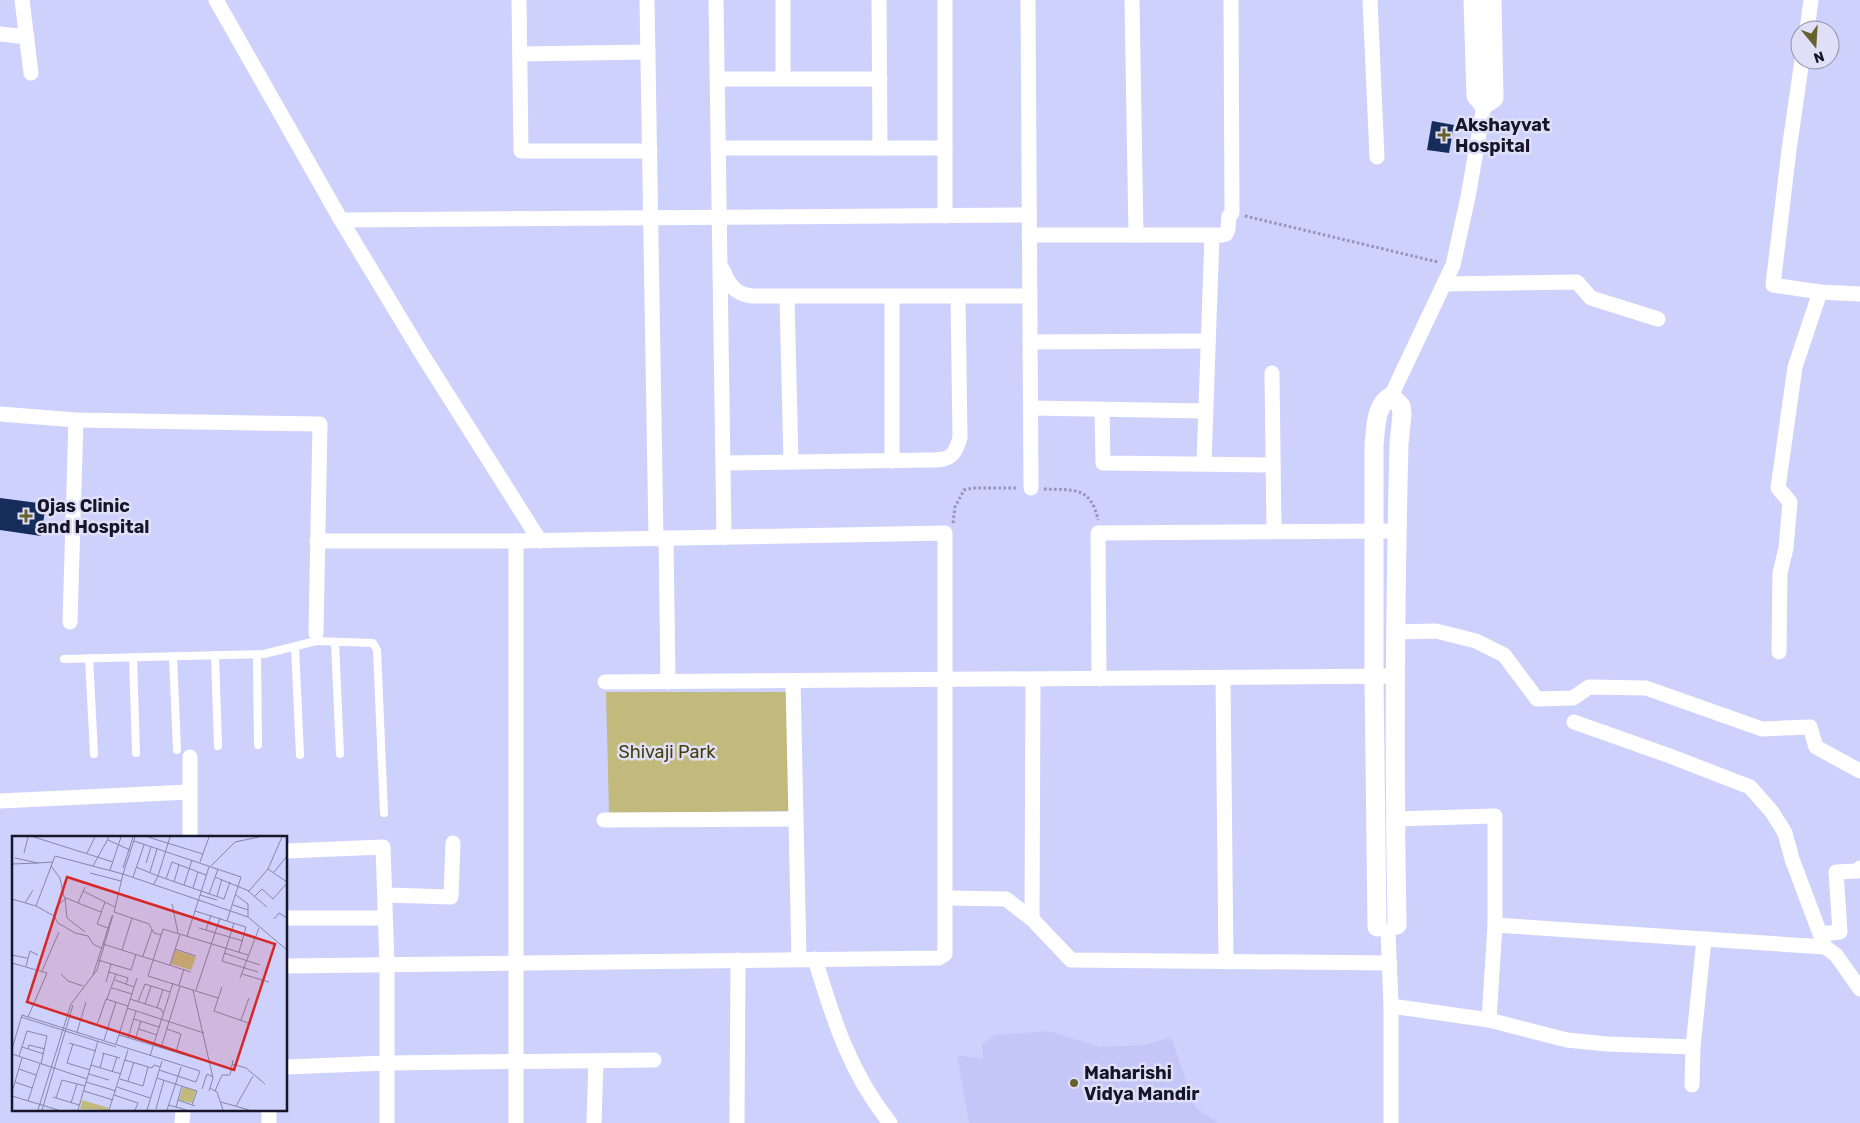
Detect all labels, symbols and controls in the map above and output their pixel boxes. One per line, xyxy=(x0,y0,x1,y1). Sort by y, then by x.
north arrow xyxy=(1790,20,1840,70)
text: N xyxy=(1811,47,1826,67)
place label: Akshayvat Hospital xyxy=(1455,114,1550,157)
marker: Akshayvat Hospital xyxy=(1437,128,1451,142)
place label: Ojas Clinic and Hospital xyxy=(37,495,149,538)
marker: Ojas Clinic and Hospital xyxy=(19,509,33,523)
park label: Shivaji Park xyxy=(618,741,716,763)
inset map xyxy=(12,836,288,1110)
place label: Maharishi Vidya Mandir xyxy=(1084,1062,1199,1105)
marker: Maharishi Vidya Mandir xyxy=(1068,1077,1080,1089)

